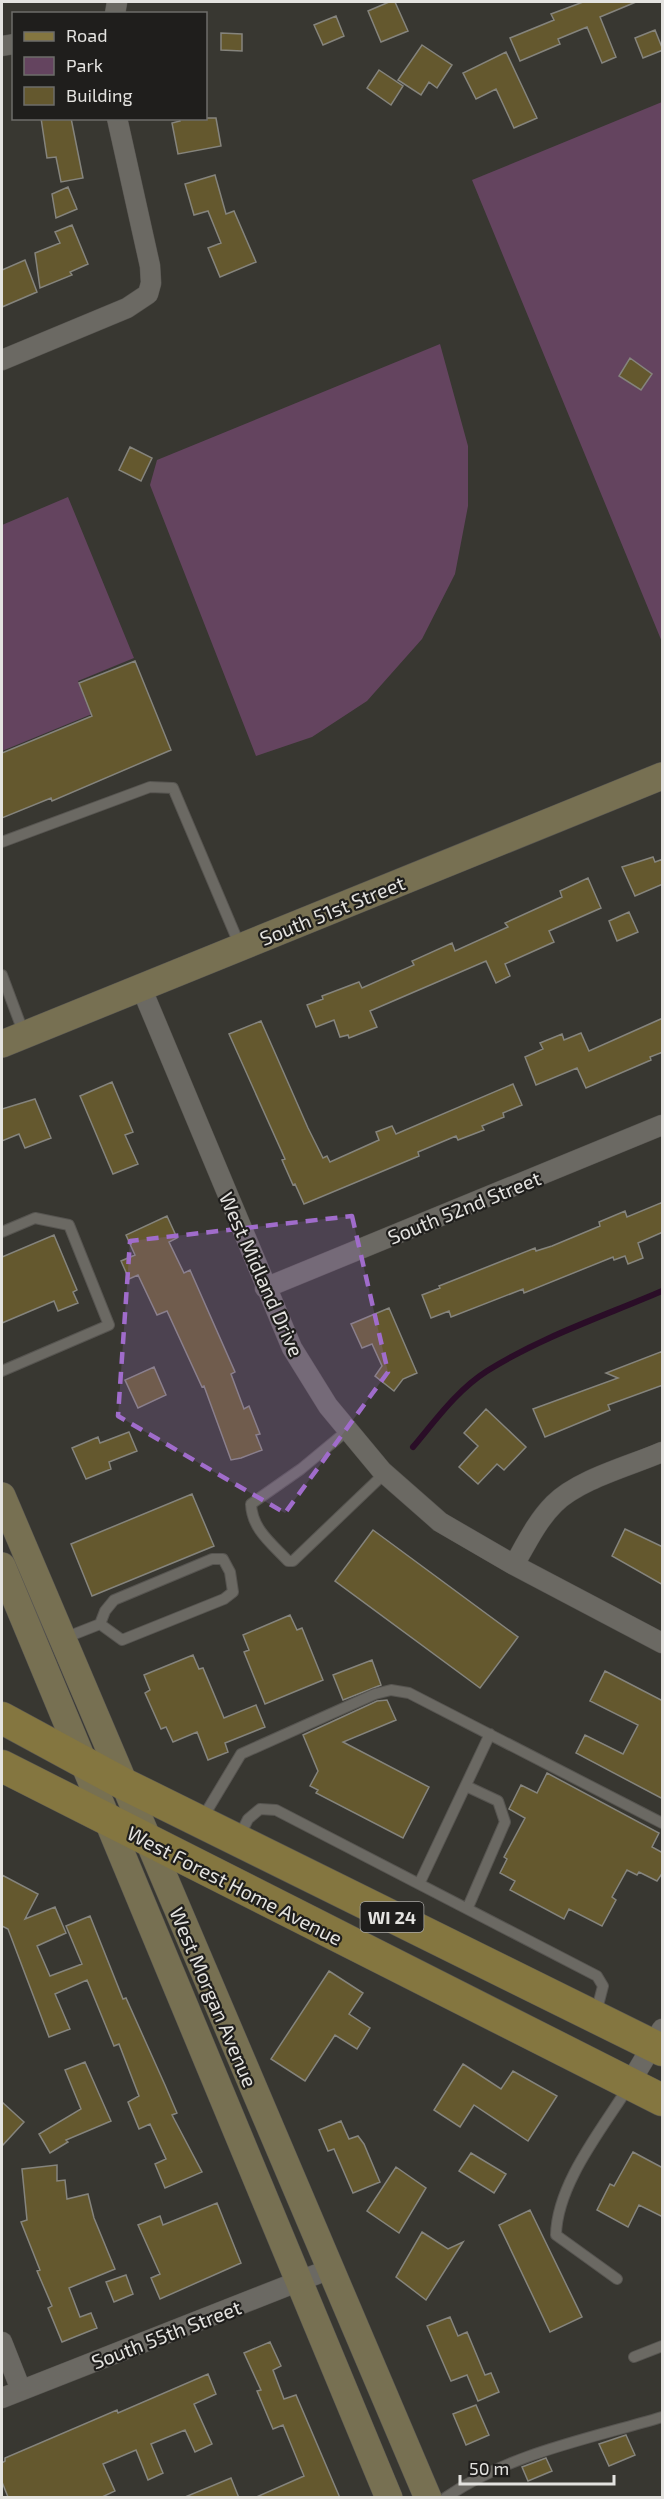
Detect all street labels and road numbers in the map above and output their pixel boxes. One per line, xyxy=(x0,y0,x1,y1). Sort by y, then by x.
street label: South 51st Street xyxy=(256,870,408,950)
street label: South 52nd Street xyxy=(384,1165,544,1249)
street label: West Midland Drive xyxy=(215,1188,309,1360)
street label: West Forest Home Avenue xyxy=(123,1820,347,1950)
road number: WI 24 xyxy=(360,1902,424,1932)
street label: West Morgan Avenue xyxy=(165,1903,263,2091)
street label: South 55th Street xyxy=(88,2294,245,2374)

